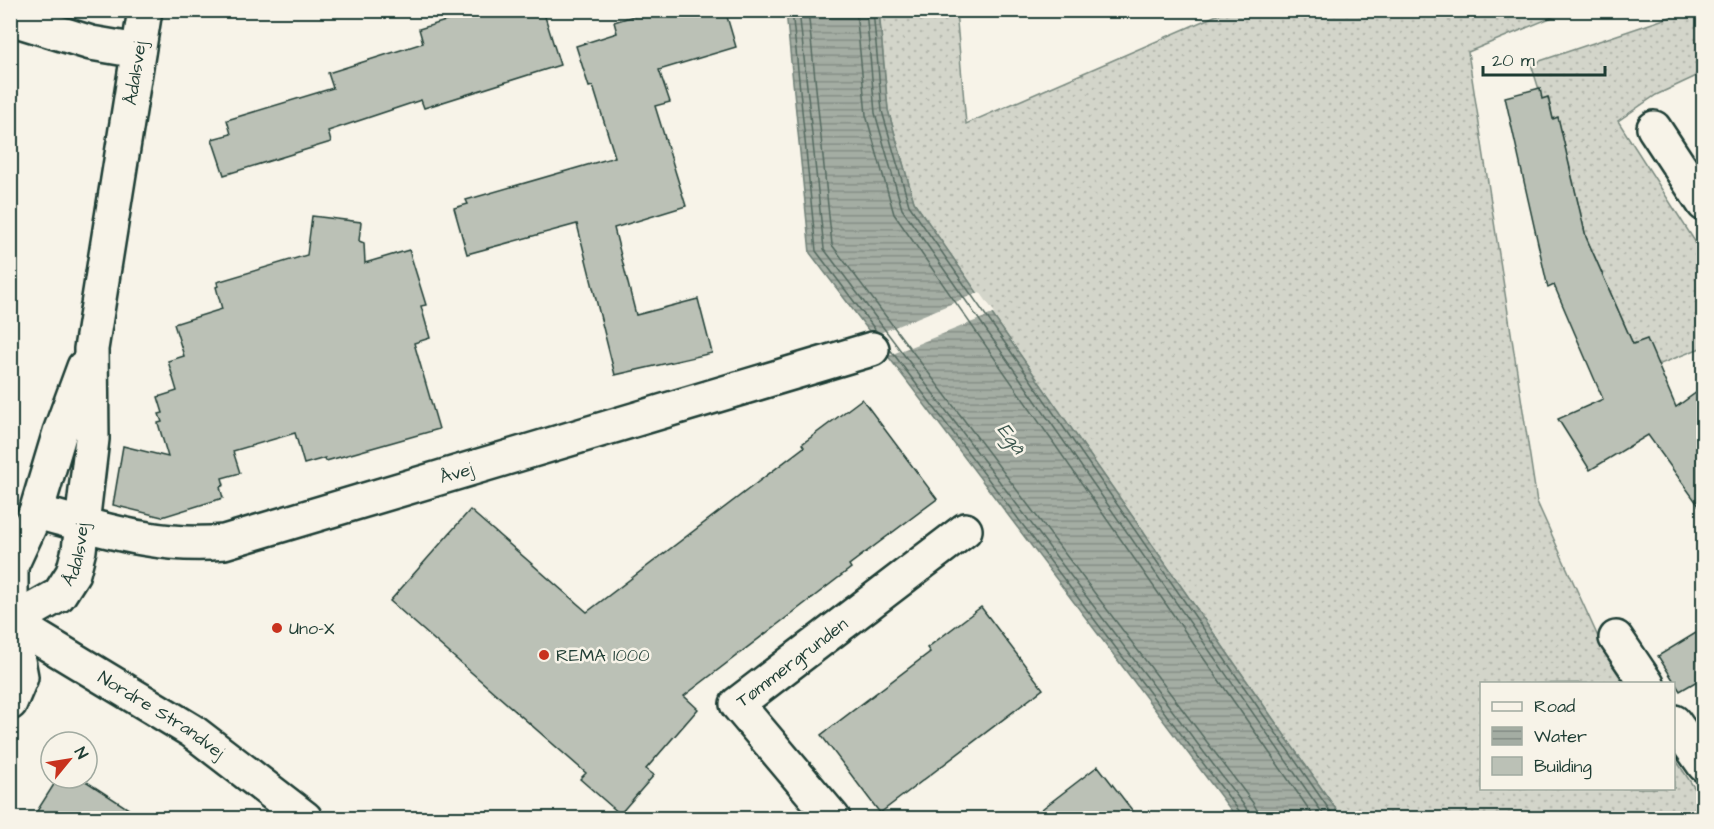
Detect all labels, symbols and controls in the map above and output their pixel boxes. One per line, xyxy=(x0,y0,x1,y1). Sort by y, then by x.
street label: Ådalsvej xyxy=(118,39,153,107)
scale bar xyxy=(1483,39,1604,77)
text: 20 m xyxy=(1492,48,1535,73)
water label: Egå xyxy=(989,417,1033,461)
street label: Åvej xyxy=(437,456,477,490)
street label: Ådalsvej xyxy=(56,521,95,591)
street label: Tømmergrunden xyxy=(731,612,853,713)
place label: Uno-X xyxy=(289,616,335,641)
marker: Uno-X xyxy=(270,621,284,635)
place label: REMA 1000 xyxy=(556,643,649,668)
marker: REMA 1000 xyxy=(537,648,551,662)
street label: Nordre Strandvej xyxy=(93,665,230,765)
legend xyxy=(1480,682,1675,790)
text: Road xyxy=(1534,694,1575,719)
text: Water xyxy=(1534,724,1587,749)
north arrow xyxy=(39,730,99,790)
text: N xyxy=(69,743,93,763)
text: Building xyxy=(1534,754,1592,780)

